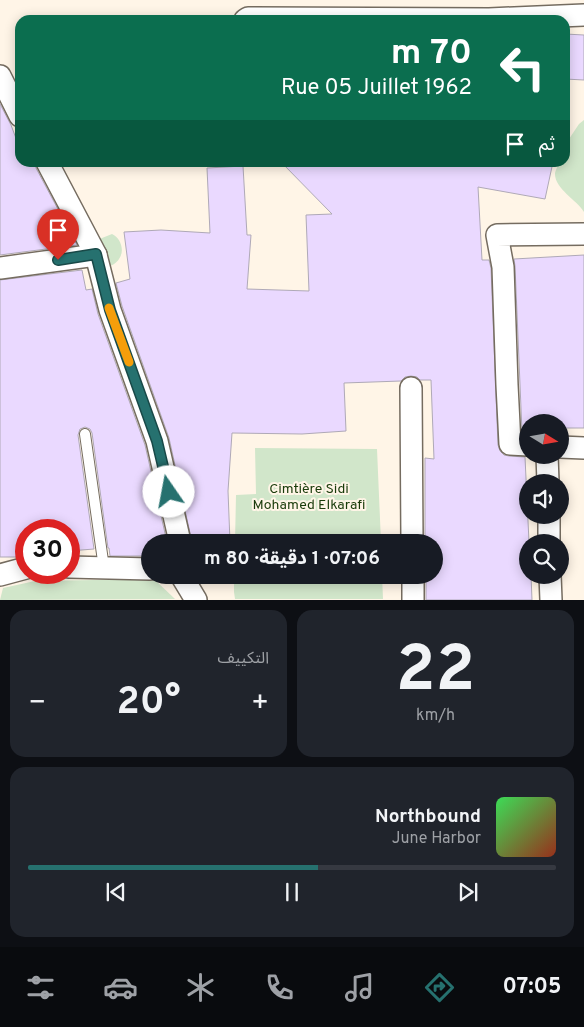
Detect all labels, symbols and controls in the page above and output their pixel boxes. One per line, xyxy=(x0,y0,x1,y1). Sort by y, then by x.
text: 70 m xyxy=(391,32,472,76)
icon: left xyxy=(490,35,555,100)
text: Rue 05 Juillet 1962 xyxy=(281,75,472,102)
icon: arrive xyxy=(501,130,529,158)
text: ثم xyxy=(539,133,555,157)
pin xyxy=(37,209,79,260)
icon: arrive xyxy=(44,216,72,244)
north arrow xyxy=(519,414,569,464)
map controls xyxy=(519,414,569,584)
position arrow xyxy=(142,465,194,517)
button: sound xyxy=(519,474,569,524)
park label: Cimtière Sidi Mohamed Elkarafi xyxy=(252,481,366,514)
speed limit sign: 30 xyxy=(15,519,80,584)
button: search xyxy=(519,534,569,584)
text: 07:06 · 1 دقيقة · 80 m xyxy=(204,547,380,571)
text: 22 xyxy=(396,632,475,714)
text: التكييف xyxy=(217,649,269,669)
text: 20° xyxy=(116,679,181,728)
text: − xyxy=(28,686,46,722)
text: + xyxy=(251,686,269,722)
text: km/h xyxy=(416,706,455,726)
text: Northbound xyxy=(375,805,481,829)
text: June Harbor xyxy=(392,829,481,849)
icon: previous xyxy=(102,878,130,906)
icon: pause xyxy=(278,878,306,906)
icon: next xyxy=(454,878,482,906)
icon: filters xyxy=(23,970,58,1005)
icon: car xyxy=(103,970,138,1005)
icon: climate xyxy=(183,970,218,1005)
icon: phone xyxy=(262,970,297,1005)
icon: music xyxy=(342,970,377,1005)
icon: directions xyxy=(422,970,457,1005)
text: 07:05 xyxy=(502,974,562,1001)

